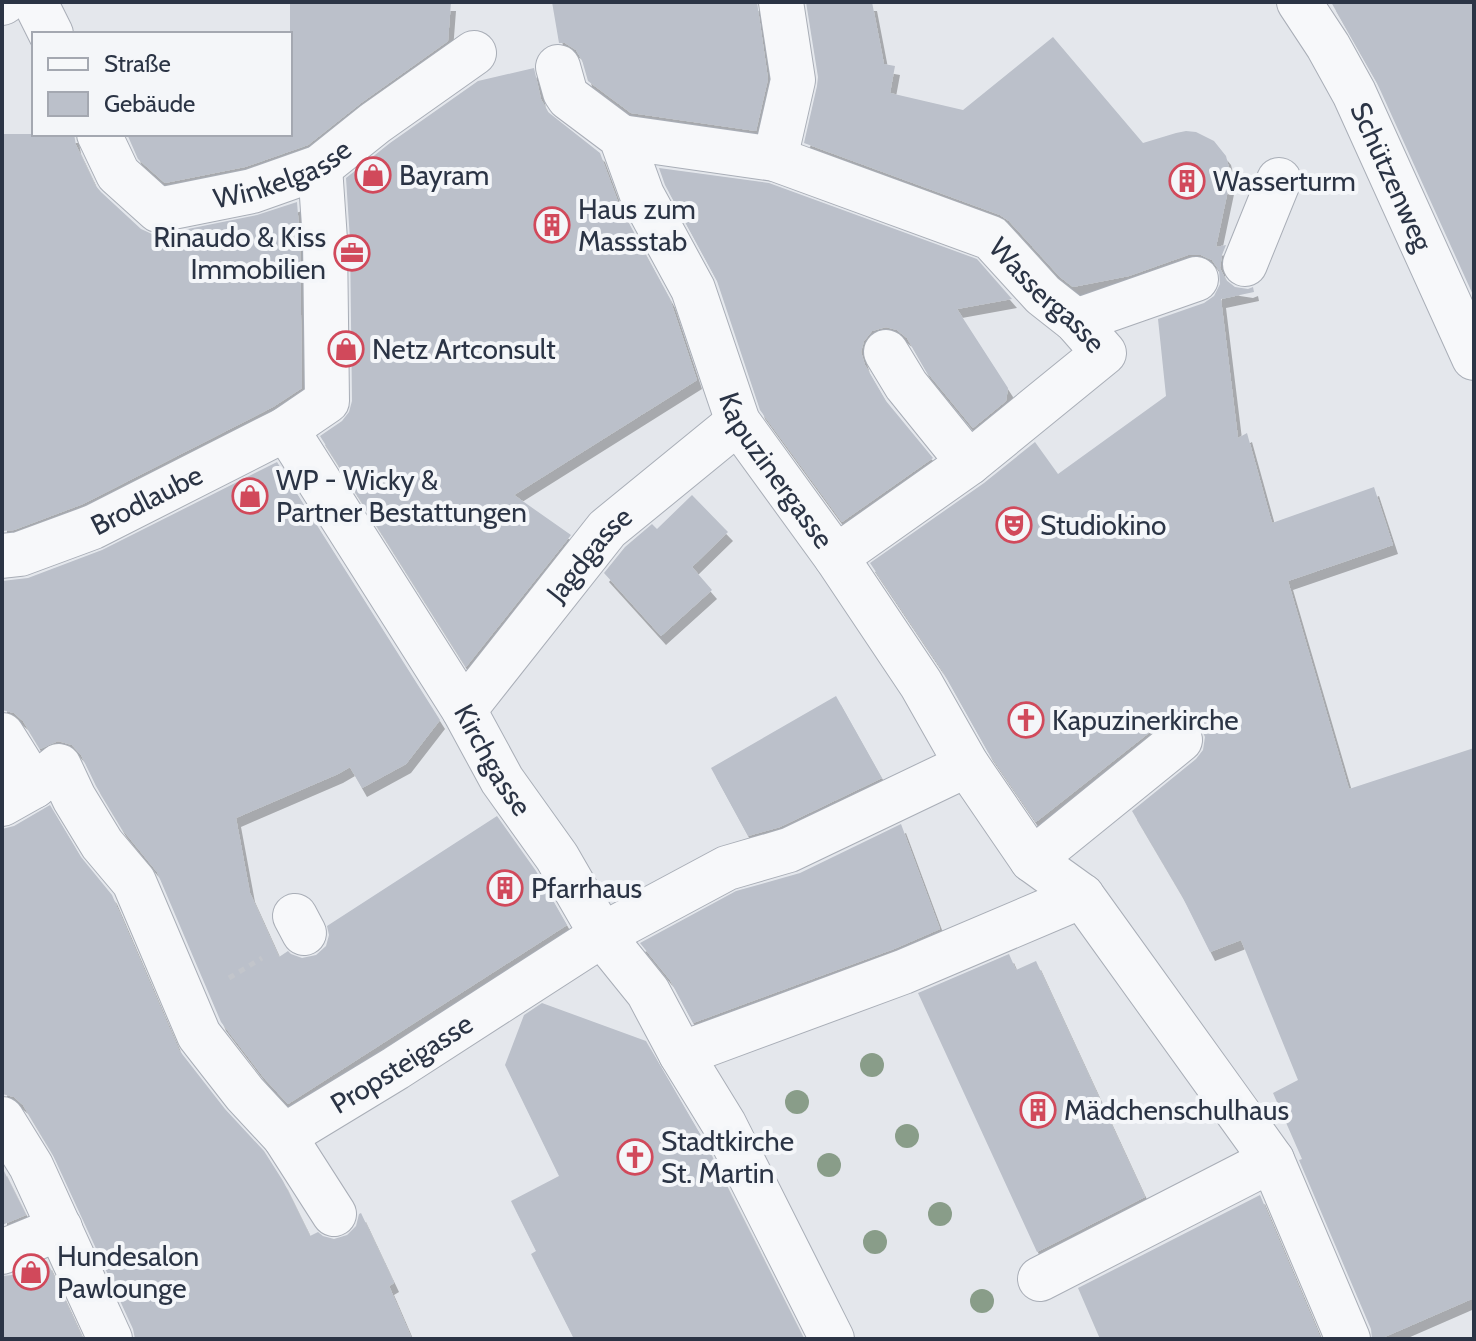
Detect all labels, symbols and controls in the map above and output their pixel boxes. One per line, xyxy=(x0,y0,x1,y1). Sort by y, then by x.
legend xyxy=(32,32,292,136)
text: Straße xyxy=(104,49,171,78)
text: Gebäude xyxy=(104,89,195,118)
street label: Schützenweg xyxy=(1343,97,1441,257)
street label: Winkelgasse xyxy=(211,132,358,215)
shop icon: Bayram xyxy=(354,156,392,194)
place label: Bayram xyxy=(399,158,489,192)
building icon: Wasserturm xyxy=(1168,162,1206,200)
place label: Wasserturm xyxy=(1213,164,1356,198)
place label: Haus zum Massstab xyxy=(578,192,696,258)
building icon: Haus zum Massstab xyxy=(533,206,571,244)
place label: Rinaudo & Kiss Immobilien xyxy=(153,220,326,286)
street label: Wassergasse xyxy=(982,231,1113,359)
office icon: Rinaudo & Kiss Immobilien xyxy=(333,234,371,272)
shop icon: Netz Artconsult xyxy=(327,330,365,368)
place label: Netz Artconsult xyxy=(372,332,556,366)
street label: Kapuzinergasse xyxy=(712,388,841,555)
street label: Brodlaube xyxy=(85,457,208,542)
place label: WP - Wicky & Partner Bestattungen xyxy=(276,463,527,529)
shop icon: WP - Wicky & Partner Bestattungen xyxy=(231,477,269,515)
street label: Jagdgasse xyxy=(538,499,638,609)
theatre icon: Studiokino xyxy=(995,506,1033,544)
place label: Studiokino xyxy=(1040,508,1166,542)
street label: Kirchgasse xyxy=(447,698,539,822)
church icon: Kapuzinerkirche xyxy=(1007,701,1045,739)
place label: Kapuzinerkirche xyxy=(1052,703,1239,737)
building icon: Pfarrhaus xyxy=(486,869,524,907)
place label: Pfarrhaus xyxy=(531,871,642,905)
street label: Propsteigasse xyxy=(324,1006,479,1121)
building icon: Mädchenschulhaus xyxy=(1019,1091,1057,1129)
place label: Mädchenschulhaus xyxy=(1064,1093,1289,1127)
place label: Stadtkirche St. Martin xyxy=(661,1124,794,1190)
church icon: Stadtkirche St. Martin xyxy=(616,1138,654,1176)
place label: Hundesalon Pawlounge xyxy=(57,1239,199,1305)
shop icon: Hundesalon Pawlounge xyxy=(12,1253,50,1291)

